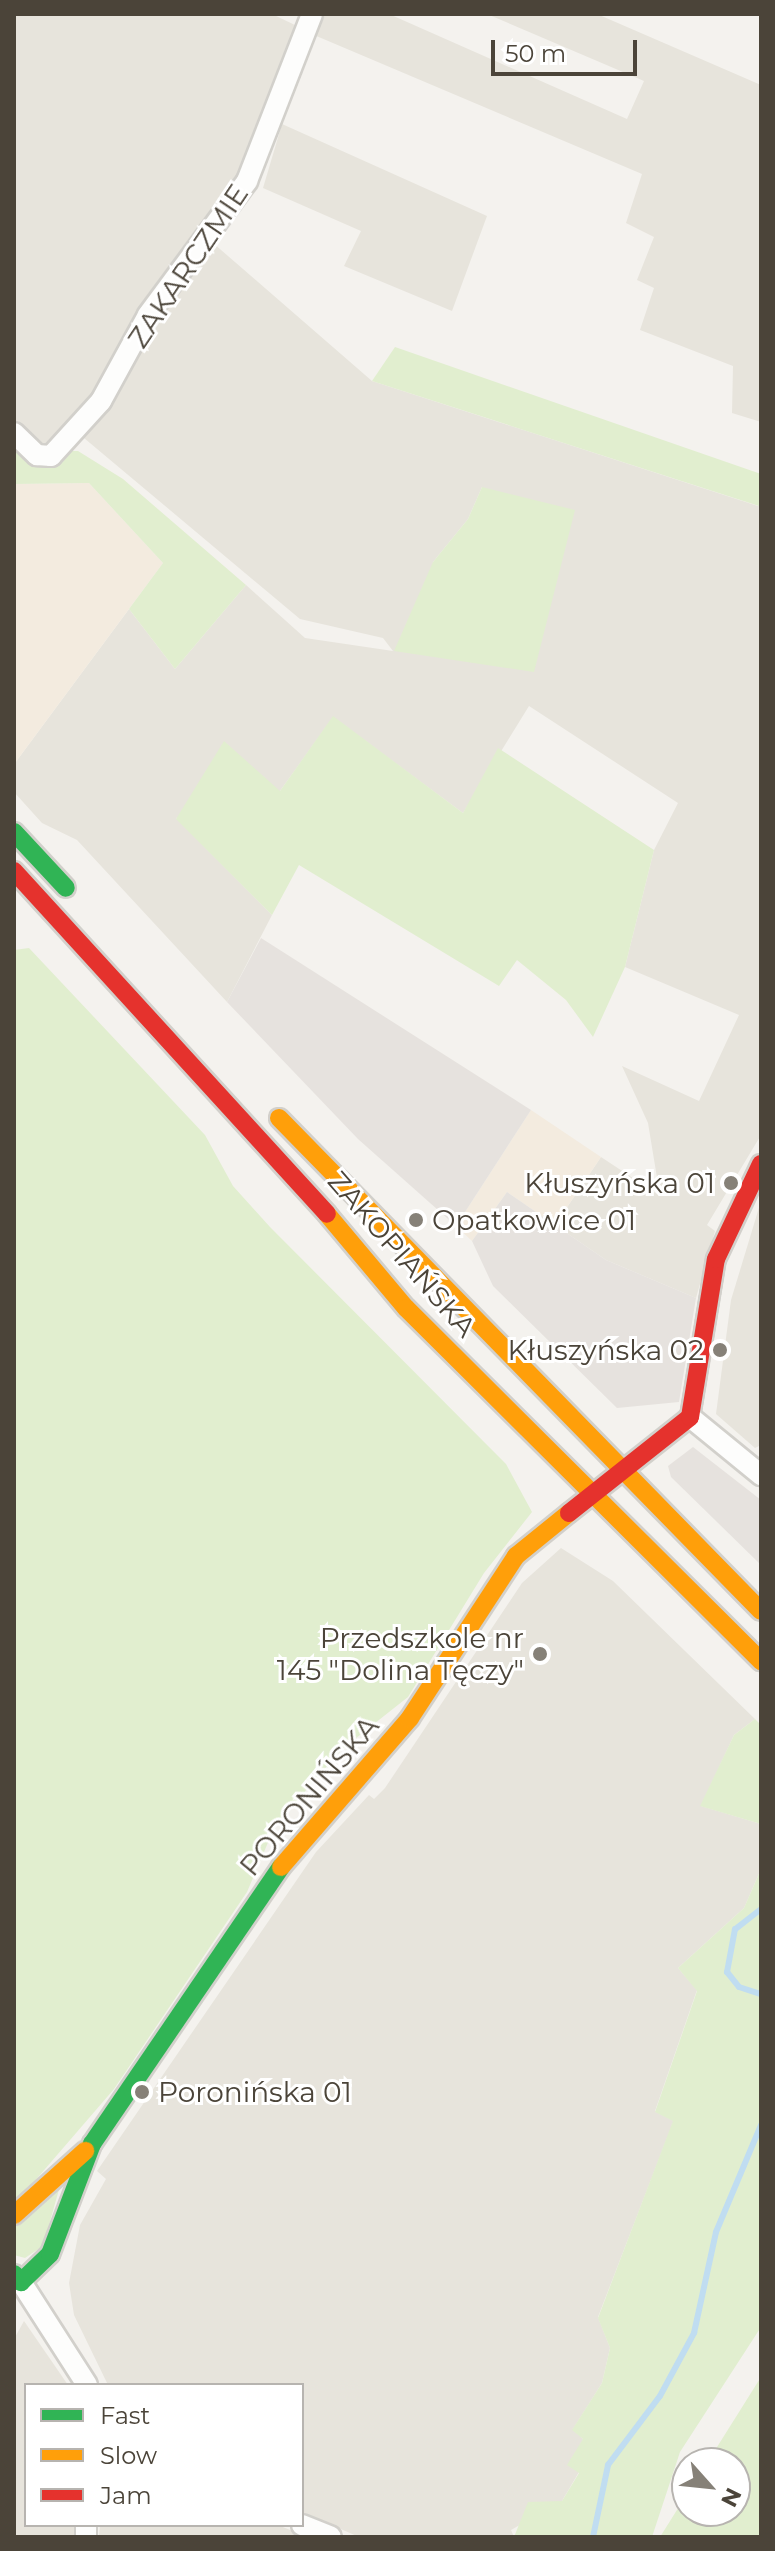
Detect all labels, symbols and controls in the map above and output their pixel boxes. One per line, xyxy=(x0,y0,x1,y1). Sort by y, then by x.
scale bar xyxy=(495,24,641,74)
text: 50 m xyxy=(505,39,566,68)
street label: ZAKARCZMIE xyxy=(121,178,255,354)
street label: ZAKOPIAŃSKA xyxy=(321,1164,483,1344)
place label: Kłuszyńska 01 xyxy=(524,1166,715,1200)
marker: Kłuszyńska 01 xyxy=(722,1174,740,1192)
place label: Opatkowice 01 xyxy=(432,1203,636,1237)
marker: Opatkowice 01 xyxy=(407,1211,425,1229)
place label: Kłuszyńska 02 xyxy=(507,1333,704,1367)
marker: Kłuszyńska 02 xyxy=(711,1341,729,1359)
place label: Przedszkole nr 145 "Dolina Tęczy" xyxy=(277,1621,524,1687)
marker: Przedszkole nr 145 "Dolina Tęczy" xyxy=(531,1645,549,1663)
street label: PORONIŃSKA xyxy=(233,1709,385,1883)
place label: Poronińska 01 xyxy=(158,2075,352,2109)
marker: Poronińska 01 xyxy=(133,2083,151,2101)
legend xyxy=(24,2383,304,2527)
text: Fast xyxy=(100,2401,150,2430)
text: Slow xyxy=(100,2441,157,2470)
north arrow xyxy=(671,2447,751,2527)
text: Jam xyxy=(100,2481,152,2510)
text: N xyxy=(715,2483,747,2511)

